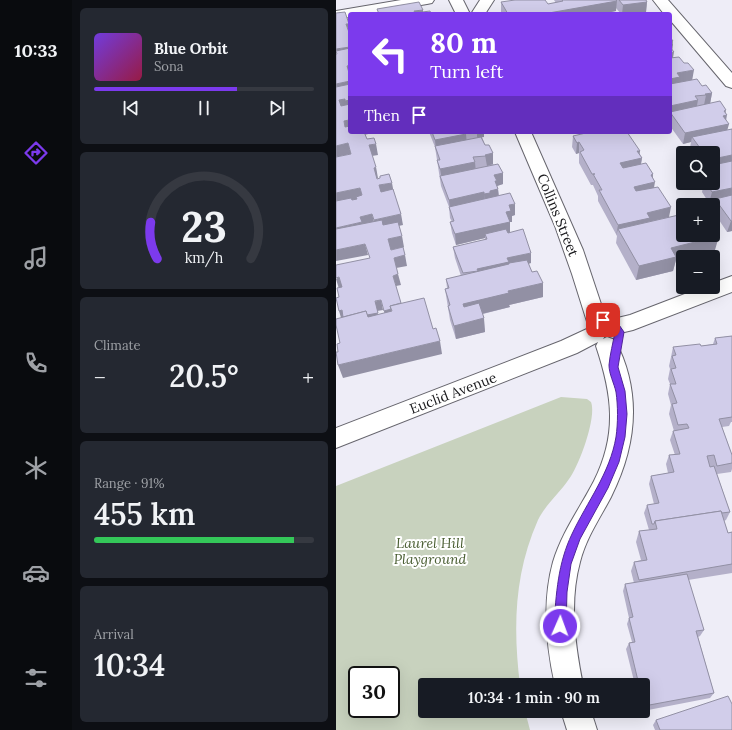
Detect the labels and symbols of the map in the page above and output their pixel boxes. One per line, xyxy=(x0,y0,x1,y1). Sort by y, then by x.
street label: Collins Street xyxy=(533,171,583,260)
pin xyxy=(586,303,620,337)
street label: Euclid Avenue xyxy=(407,368,499,418)
park label: Laurel Hill Playground xyxy=(394,534,467,568)
position arrow xyxy=(539,605,581,647)
speed limit sign: 30 xyxy=(348,666,400,718)

